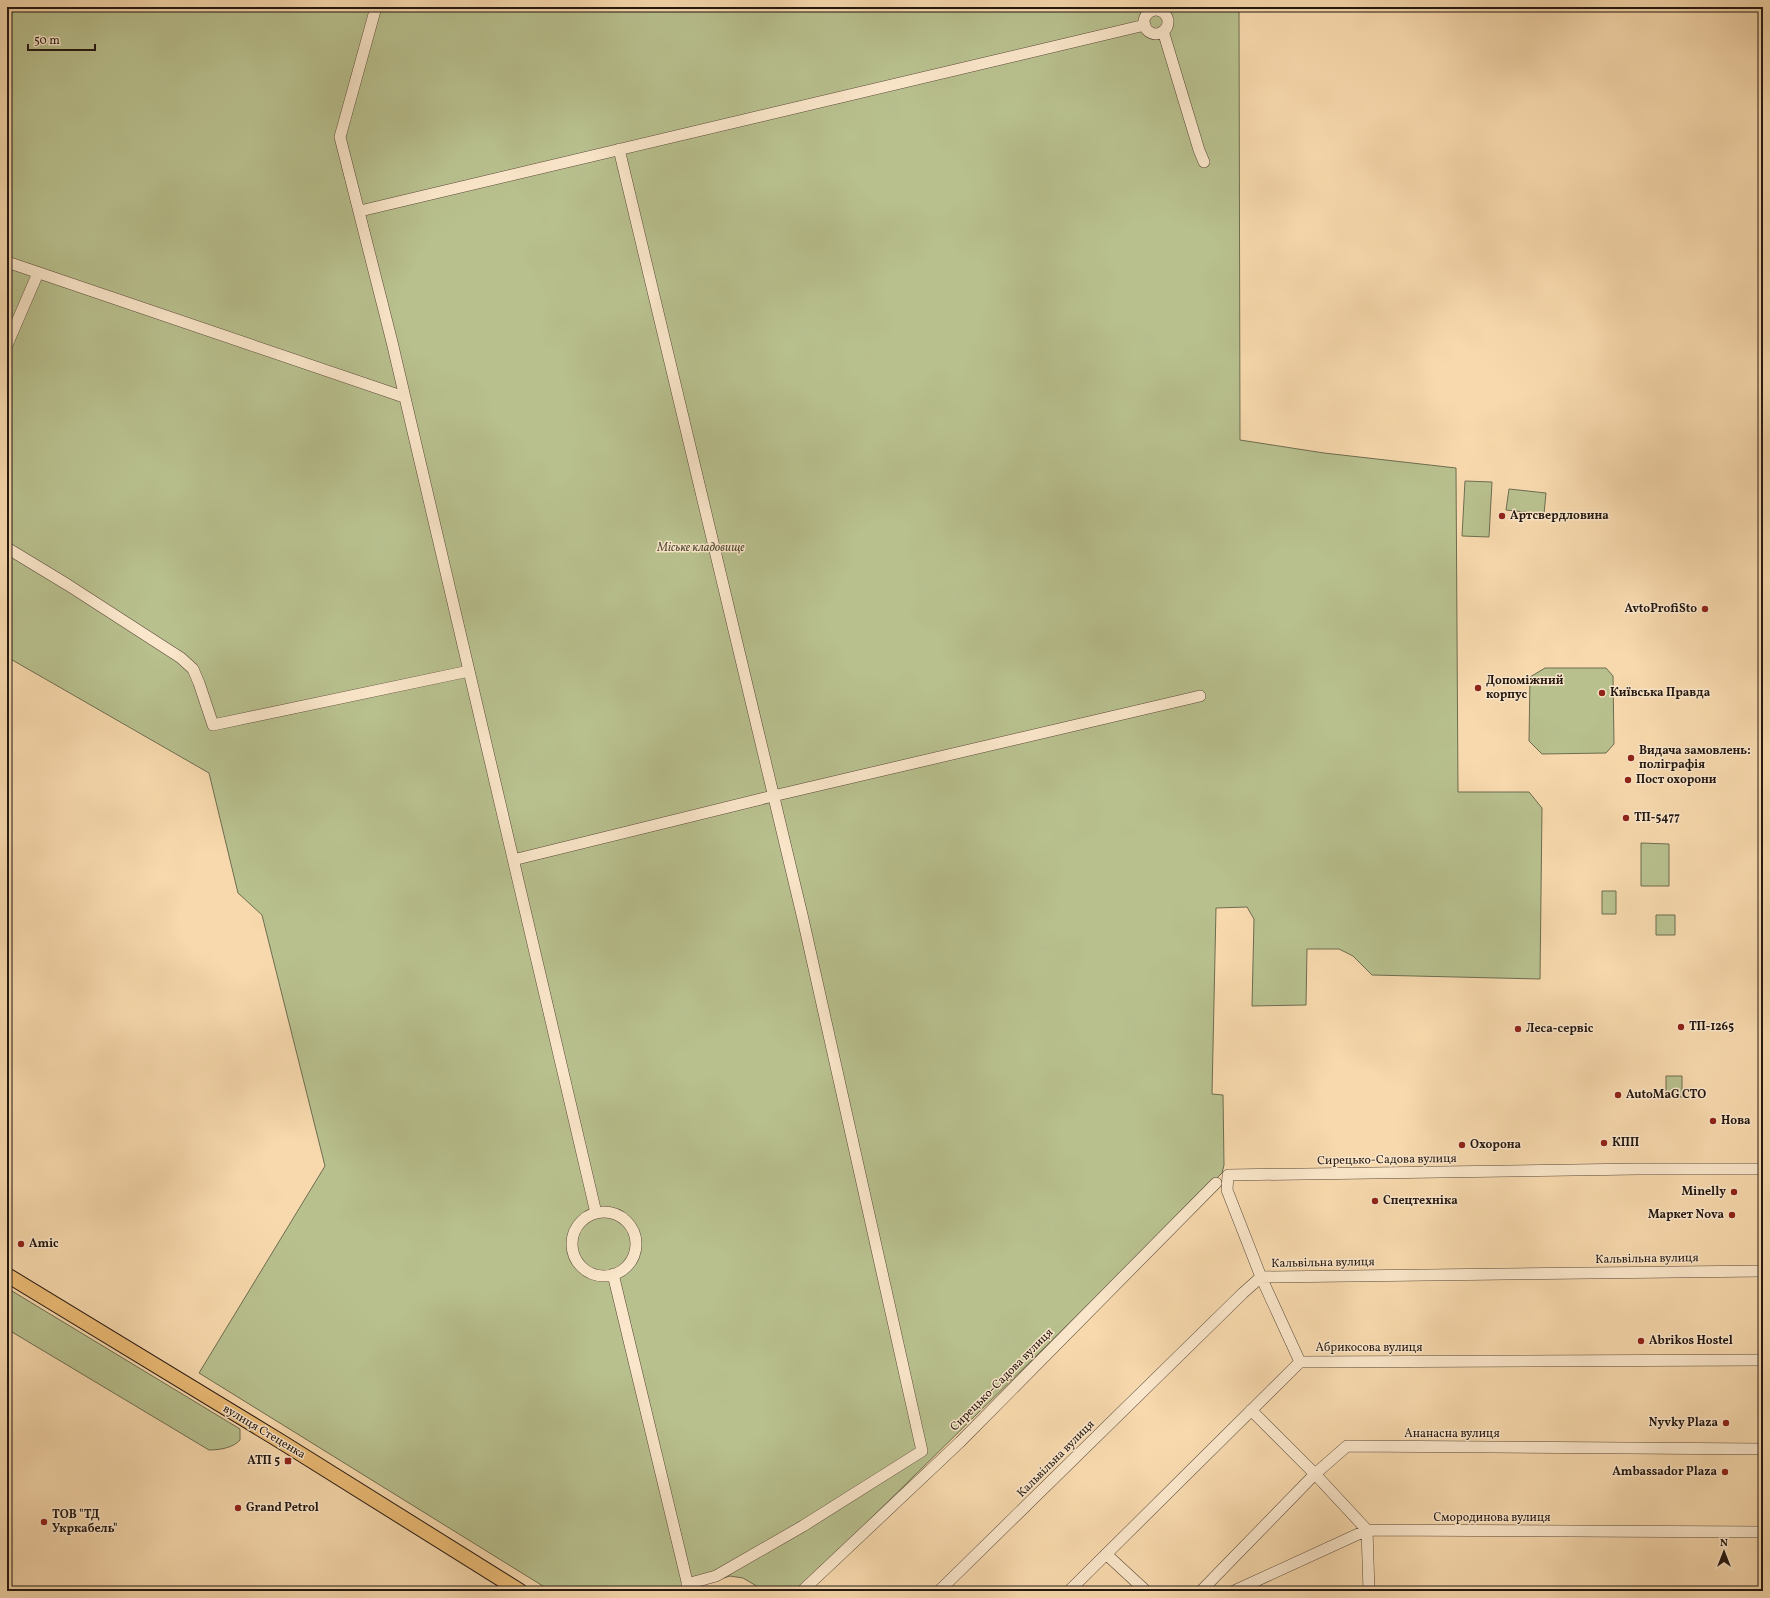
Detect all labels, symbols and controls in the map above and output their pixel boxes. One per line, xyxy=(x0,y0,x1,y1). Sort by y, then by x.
scale bar xyxy=(28,26,95,52)
text: 50 m xyxy=(34,33,60,49)
place label: Артсвердловина xyxy=(1510,508,1609,524)
marker: Артсвердловина xyxy=(1497,511,1507,521)
park label: Міське кладовище xyxy=(656,540,745,556)
place label: AvtoProfiSto xyxy=(1624,601,1697,617)
marker: AvtoProfiSto xyxy=(1700,604,1710,614)
place label: Допоміжний корпус xyxy=(1486,673,1564,703)
marker: Допоміжний корпус xyxy=(1473,683,1483,693)
place label: Київська Правда xyxy=(1610,685,1711,701)
marker: Київська Правда xyxy=(1597,688,1607,698)
place label: Видача замовлень: поліграфія xyxy=(1639,743,1751,773)
marker: Видача замовлень: поліграфія xyxy=(1626,753,1636,763)
place label: Пост охорони xyxy=(1636,772,1717,788)
marker: Пост охорони xyxy=(1623,775,1633,785)
place label: ТП-5477 xyxy=(1634,810,1680,826)
marker: ТП-5477 xyxy=(1621,813,1631,823)
place label: ТП-1265 xyxy=(1689,1019,1734,1035)
place label: Леса-сервіс xyxy=(1526,1021,1594,1037)
marker: ТП-1265 xyxy=(1676,1022,1686,1032)
marker: Леса-сервіс xyxy=(1513,1024,1523,1034)
place label: AutoMaG СТО xyxy=(1626,1087,1706,1103)
marker: AutoMaG СТО xyxy=(1613,1090,1623,1100)
place label: Нова xyxy=(1721,1113,1751,1129)
marker: Нова xyxy=(1708,1116,1718,1126)
place label: КПП xyxy=(1612,1135,1639,1151)
place label: Охорона xyxy=(1470,1137,1522,1153)
marker: КПП xyxy=(1599,1138,1609,1148)
marker: Охорона xyxy=(1457,1140,1467,1150)
street label: Сирецько-Садова вулиця xyxy=(1317,1151,1457,1169)
place label: Minelly xyxy=(1681,1184,1726,1200)
marker: Minelly xyxy=(1729,1187,1739,1197)
place label: Спецтехніка xyxy=(1383,1193,1458,1209)
marker: Спецтехніка xyxy=(1370,1196,1380,1206)
place label: Маркет Nova xyxy=(1648,1207,1724,1223)
marker: Маркет Nova xyxy=(1727,1210,1737,1220)
place label: Amic xyxy=(29,1236,59,1252)
marker: Amic xyxy=(16,1239,26,1249)
street label: Кальвільна вулиця xyxy=(1595,1250,1699,1268)
street label: Кальвільна вулиця xyxy=(1271,1254,1375,1272)
street label: Сирецько-Садова вулиця xyxy=(947,1325,1057,1435)
place label: Abrikos Hostel xyxy=(1649,1333,1733,1349)
marker: Abrikos Hostel xyxy=(1636,1336,1646,1346)
street label: Абрикосова вулиця xyxy=(1315,1340,1423,1356)
street label: вулиця Стеценка xyxy=(220,1401,308,1463)
place label: Nyvky Plaza xyxy=(1649,1415,1718,1431)
street label: Кальвільна вулиця xyxy=(1014,1417,1098,1501)
marker: Nyvky Plaza xyxy=(1721,1418,1731,1428)
street label: Ананасна вулиця xyxy=(1404,1426,1500,1442)
place label: АТП 5 xyxy=(247,1453,280,1469)
marker: АТП 5 xyxy=(283,1456,293,1466)
place label: Ambassador Plaza xyxy=(1612,1464,1717,1480)
marker: Ambassador Plaza xyxy=(1720,1467,1730,1477)
place label: Grand Petrol xyxy=(246,1500,319,1516)
marker: Grand Petrol xyxy=(233,1503,243,1513)
place label: ТОВ "ТД Укркабель" xyxy=(52,1507,118,1537)
street label: Смородинова вулиця xyxy=(1433,1510,1551,1526)
marker: ТОВ "ТД Укркабель" xyxy=(39,1517,49,1527)
north arrow xyxy=(1704,1532,1744,1572)
text: N xyxy=(1720,1536,1728,1551)

